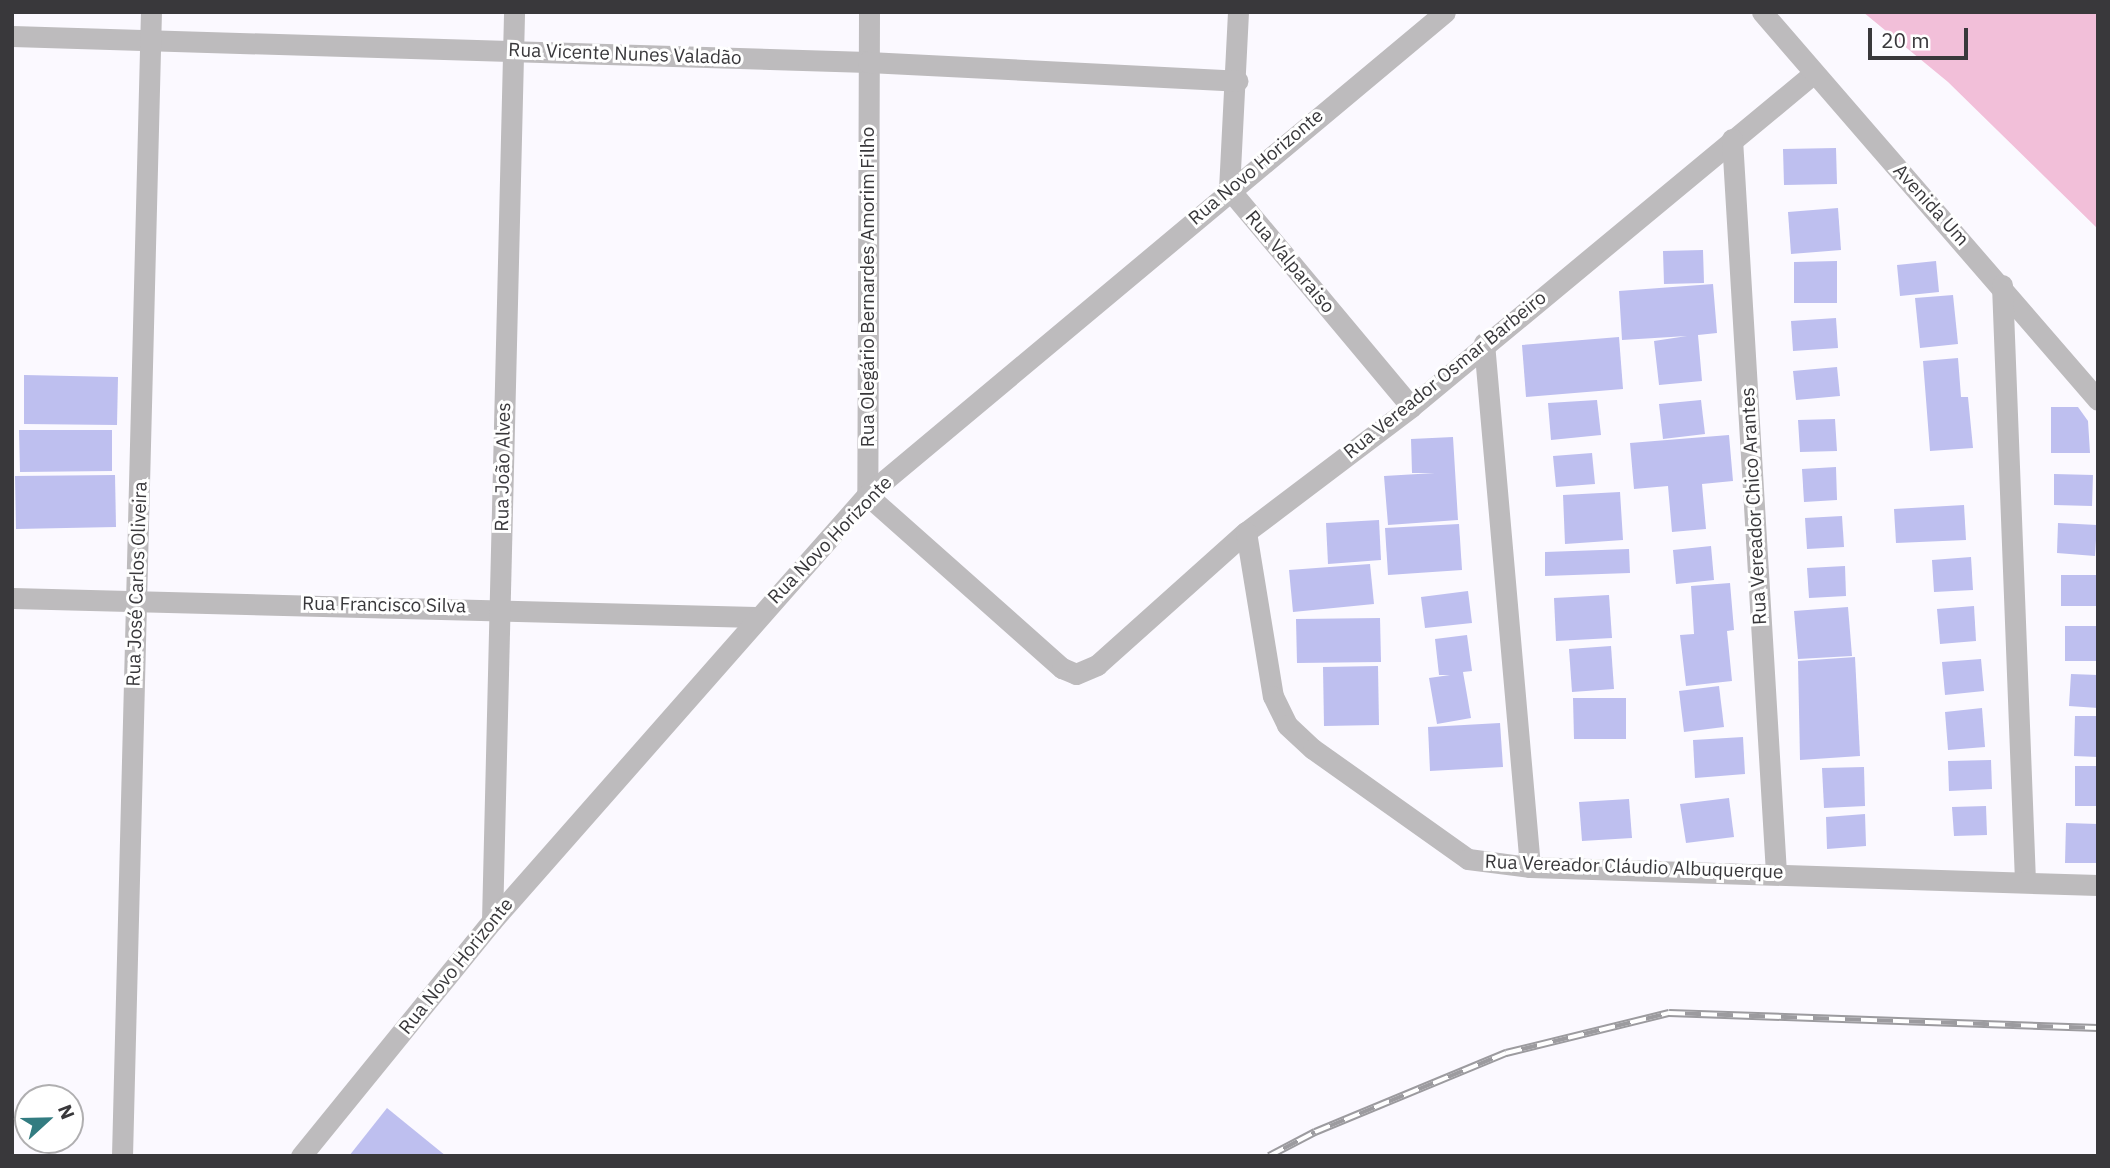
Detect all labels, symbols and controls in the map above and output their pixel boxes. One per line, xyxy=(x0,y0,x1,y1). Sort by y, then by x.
scale bar xyxy=(1872,14,1972,58)
text: 20 m xyxy=(1881,26,1930,54)
street label: Rua Vicente Nunes Valadão xyxy=(508,39,742,69)
street label: Rua Novo Horizonte xyxy=(1184,104,1328,230)
street label: Rua Olegário Bernardes Amorim Filho xyxy=(857,127,879,447)
street label: Avenida Um xyxy=(1888,159,1974,251)
street label: Rua Valparaiso xyxy=(1241,206,1339,318)
street label: Rua Vereador Osmar Barbeiro xyxy=(1339,286,1551,464)
street label: Rua Vereador Chico Arantes xyxy=(1736,387,1772,625)
street label: Rua João Alves xyxy=(490,402,516,532)
street label: Rua Novo Horizonte xyxy=(763,471,897,609)
street label: Rua José Carlos Oliveira xyxy=(122,481,152,687)
street label: Rua Francisco Silva xyxy=(302,592,466,618)
street label: Rua Vereador Cláudio Albuquerque xyxy=(1484,850,1784,884)
street label: Rua Novo Horizonte xyxy=(394,893,518,1039)
north arrow xyxy=(14,1084,84,1154)
text: N xyxy=(53,1101,80,1123)

